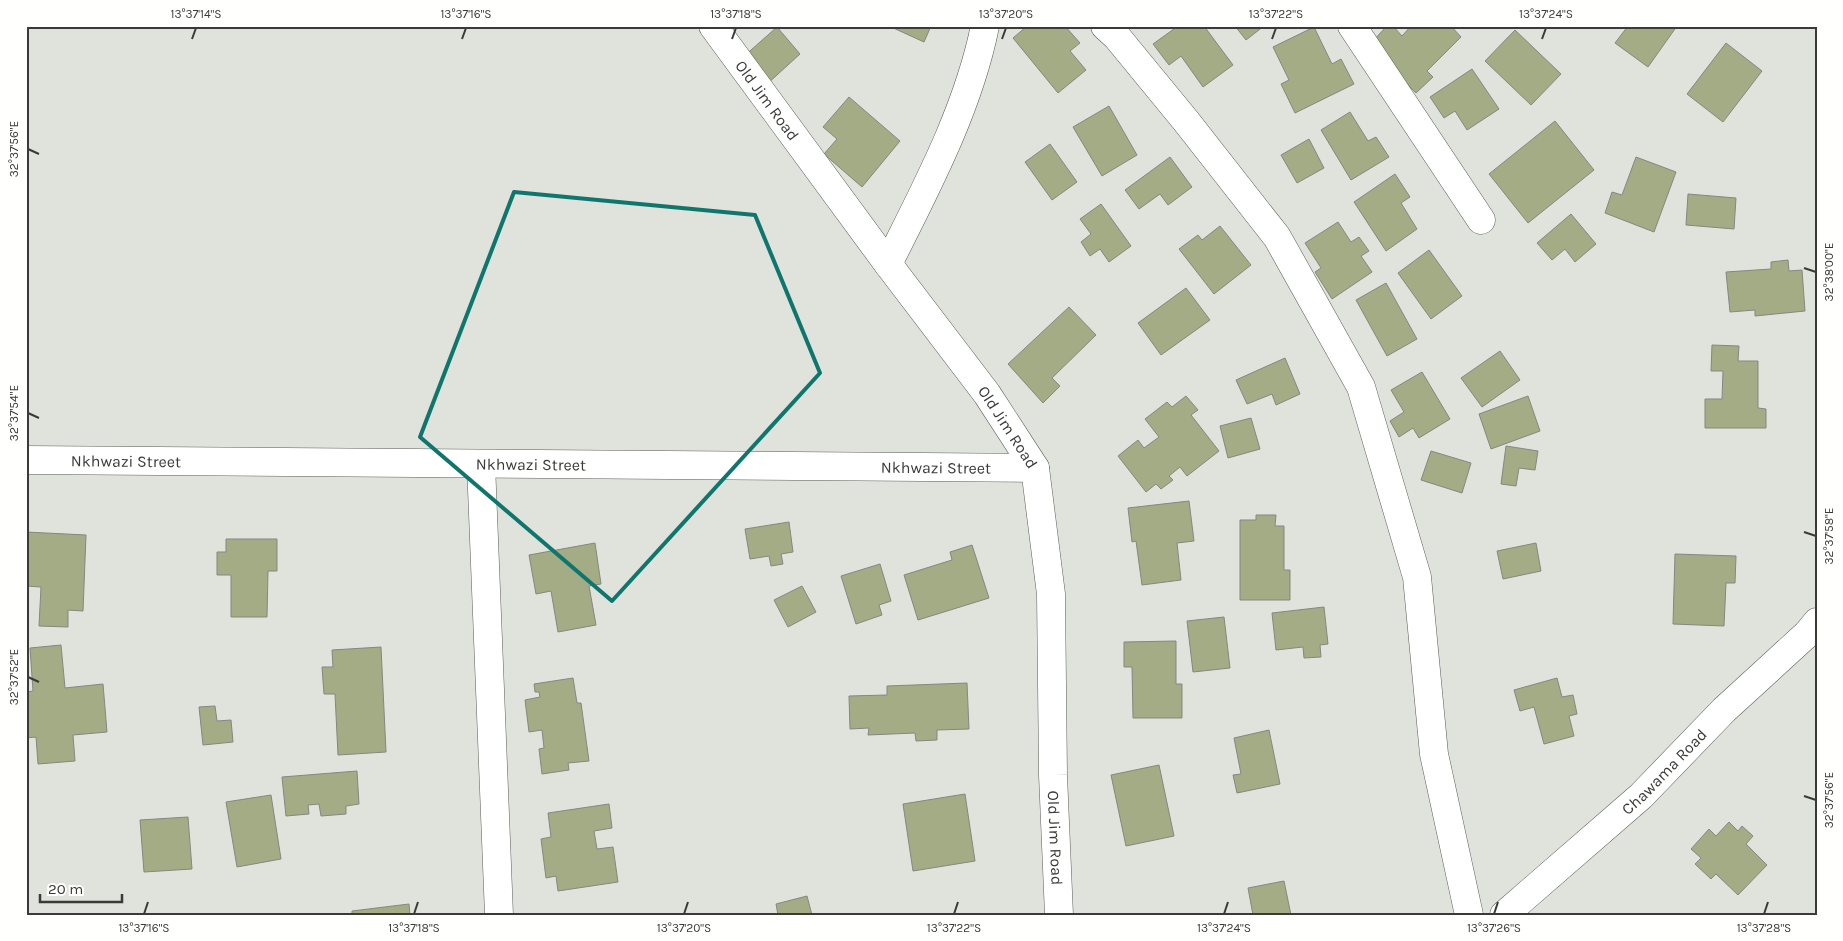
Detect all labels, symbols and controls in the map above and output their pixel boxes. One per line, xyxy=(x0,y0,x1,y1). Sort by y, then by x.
text: 13°37'14"S xyxy=(170,7,222,21)
text: 13°37'16"S xyxy=(440,7,492,21)
text: 13°37'18"S xyxy=(710,7,762,21)
text: 13°37'20"S xyxy=(979,7,1033,21)
text: 13°37'22"S xyxy=(1249,7,1303,21)
text: 13°37'24"S xyxy=(1519,7,1573,21)
street label: Old Jim Road xyxy=(732,56,803,144)
text: 32°37'56"E xyxy=(7,121,21,177)
text: 32°38'00"E xyxy=(1822,243,1836,301)
street label: Old Jim Road xyxy=(974,382,1042,472)
text: 32°37'54"E xyxy=(7,385,21,441)
street label: Nkhwazi Street xyxy=(71,451,181,471)
street label: Nkhwazi Street xyxy=(476,454,586,474)
street label: Nkhwazi Street xyxy=(881,457,991,477)
text: 32°37'58"E xyxy=(1822,507,1836,565)
text: 32°37'52"E xyxy=(7,649,21,705)
street label: Chawama Road xyxy=(1617,725,1710,818)
text: 32°37'56"E xyxy=(1822,772,1836,828)
street label: Old Jim Road xyxy=(1044,790,1067,886)
scale bar xyxy=(40,871,122,903)
text: 20 m xyxy=(48,880,83,898)
text: 13°37'16"S xyxy=(118,921,170,935)
text: 13°37'18"S xyxy=(388,921,440,935)
text: 13°37'20"S xyxy=(657,921,711,935)
text: 13°37'22"S xyxy=(927,921,981,935)
text: 13°37'24"S xyxy=(1197,921,1251,935)
text: 13°37'26"S xyxy=(1467,921,1521,935)
text: 13°37'28"S xyxy=(1737,921,1791,935)

